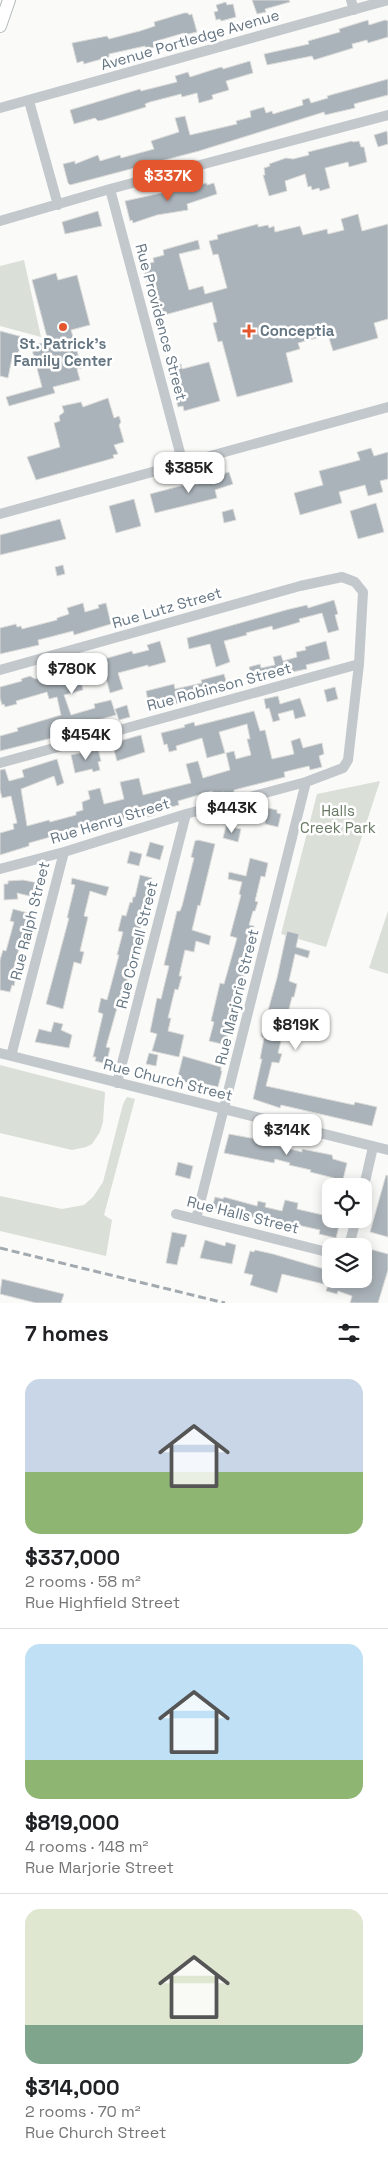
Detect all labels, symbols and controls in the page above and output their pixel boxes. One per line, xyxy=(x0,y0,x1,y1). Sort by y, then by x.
street label: Avenue Portledge Avenue xyxy=(98,5,281,74)
pin: $337K xyxy=(133,160,203,202)
text: $337K xyxy=(144,165,192,186)
street label: Rue Providence Street xyxy=(131,241,192,403)
marker: St. Patrick's Family Center xyxy=(57,321,69,333)
place label: Conceptia xyxy=(260,321,335,340)
marker: Conceptia xyxy=(242,324,256,338)
place label: St. Patrick's Family Center xyxy=(14,334,113,370)
pin: $385K xyxy=(154,452,224,494)
text: $385K xyxy=(165,457,213,478)
street label: Rue Lutz Street xyxy=(110,583,224,632)
pin: $780K xyxy=(37,652,107,695)
text: $780K xyxy=(48,658,96,679)
street label: Rue Robinson Street xyxy=(145,658,293,715)
pin: $454K xyxy=(51,718,121,761)
text: $454K xyxy=(61,724,111,745)
pin: $443K xyxy=(197,792,267,834)
street label: Rue Henry Street xyxy=(48,793,172,848)
text: $443K xyxy=(207,797,257,818)
park label: Halls Creek Park xyxy=(300,801,376,837)
street label: Rue Ralph Street xyxy=(6,859,53,982)
street label: Rue Cornell Street xyxy=(111,879,162,1011)
street label: Rue Marjorie Street xyxy=(210,927,263,1067)
pin: $819K xyxy=(261,1008,331,1051)
text: $819K xyxy=(273,1014,319,1035)
street label: Rue Church Street xyxy=(102,1054,235,1105)
pin: $314K xyxy=(252,1114,322,1156)
text: $314K xyxy=(264,1119,310,1140)
map controls xyxy=(322,1178,372,1288)
button: locate xyxy=(322,1178,372,1228)
street label: Rue Halls Street xyxy=(185,1191,301,1238)
button: layers xyxy=(322,1238,372,1288)
icon: filters xyxy=(335,1319,363,1347)
text: 7 homes xyxy=(25,1320,109,1347)
icon: home xyxy=(149,1411,239,1501)
text: $337,000 xyxy=(25,1544,120,1571)
text: 2 rooms · 58 m² xyxy=(25,1571,141,1592)
text: Rue Highfield Street xyxy=(25,1592,180,1613)
icon: home xyxy=(149,1677,239,1767)
text: $819,000 xyxy=(25,1809,119,1836)
text: 4 rooms · 148 m² xyxy=(25,1836,148,1857)
text: Rue Marjorie Street xyxy=(25,1857,174,1878)
icon: home xyxy=(149,1942,239,2032)
text: $314,000 xyxy=(25,2074,120,2101)
text: 2 rooms · 70 m² xyxy=(25,2101,141,2122)
text: Rue Church Street xyxy=(25,2122,166,2143)

